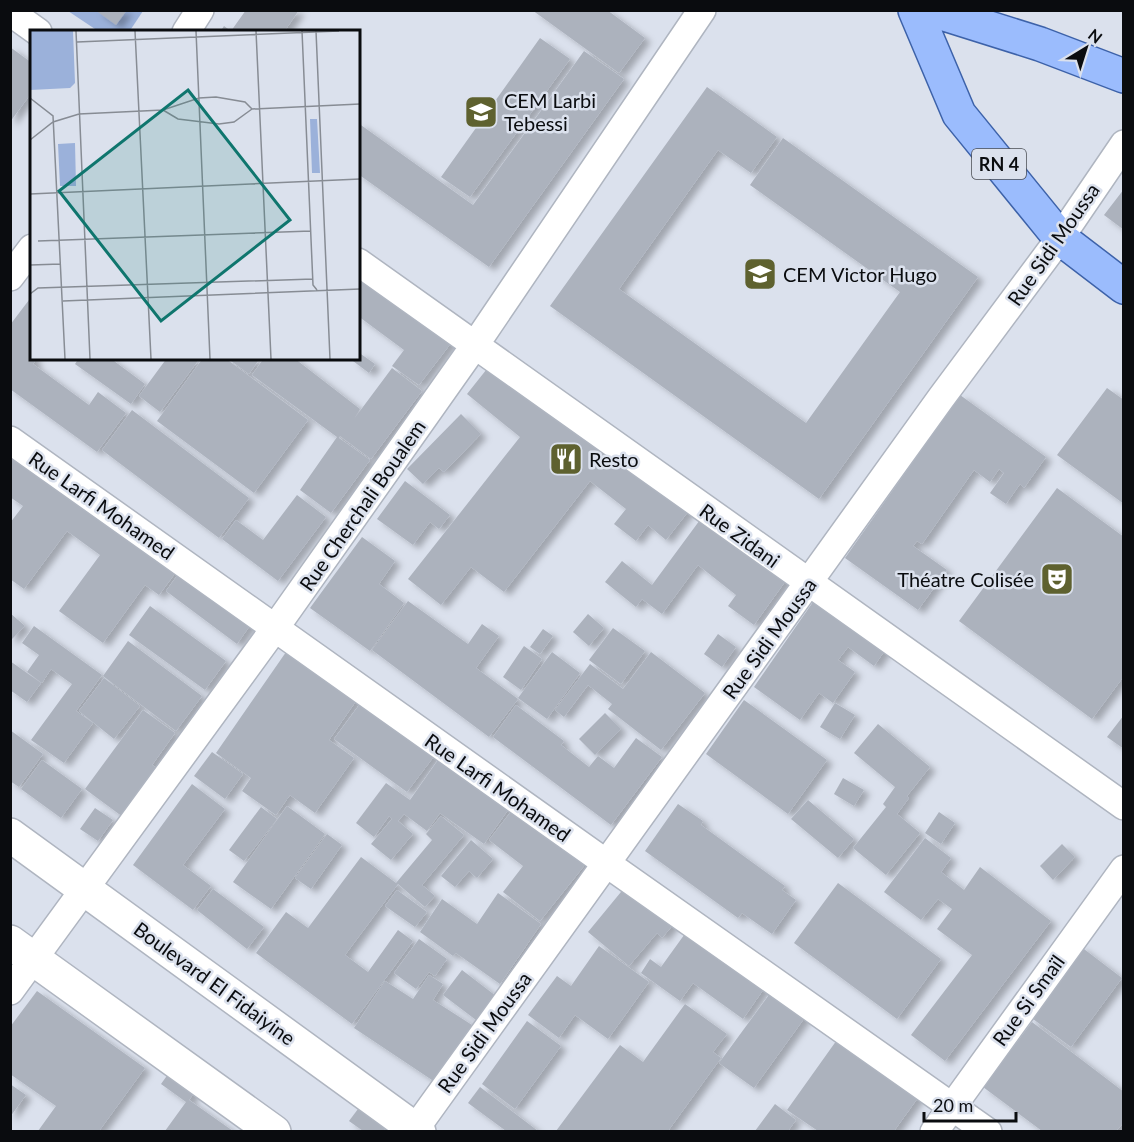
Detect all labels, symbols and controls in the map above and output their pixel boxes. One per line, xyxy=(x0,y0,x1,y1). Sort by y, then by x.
north arrow xyxy=(1056,18,1116,78)
text: N xyxy=(1085,25,1106,47)
inset map xyxy=(30,30,360,360)
place label: CEM Larbi Tebessi xyxy=(504,88,596,135)
school or university icon: CEM Larbi Tebessi xyxy=(463,94,499,130)
road number: RN 4 xyxy=(972,149,1026,179)
street label: Rue Sidi Moussa xyxy=(1002,178,1104,310)
school or university icon: CEM Victor Hugo xyxy=(742,256,778,292)
place label: CEM Victor Hugo xyxy=(783,262,937,286)
street label: Rue Cherchali Boualem xyxy=(294,415,430,595)
restaurant icon: Resto xyxy=(548,441,584,477)
street label: Rue Larfi Mohamed xyxy=(25,446,179,564)
place label: Resto xyxy=(589,447,639,471)
street label: Rue Zidani xyxy=(695,498,785,572)
theatre icon: Théatre Colisée xyxy=(1039,561,1075,597)
place label: Théatre Colisée xyxy=(897,567,1034,591)
street label: Rue Sidi Moussa xyxy=(717,573,821,703)
street label: Rue Larfi Mohamed xyxy=(421,728,575,846)
street label: Boulevard El Fidaiyine xyxy=(130,916,300,1050)
street label: Rue Si Smaïl xyxy=(987,950,1069,1050)
street label: Rue Sidi Moussa xyxy=(432,967,536,1097)
scale bar xyxy=(924,1085,1016,1123)
text: 20 m xyxy=(933,1094,973,1116)

